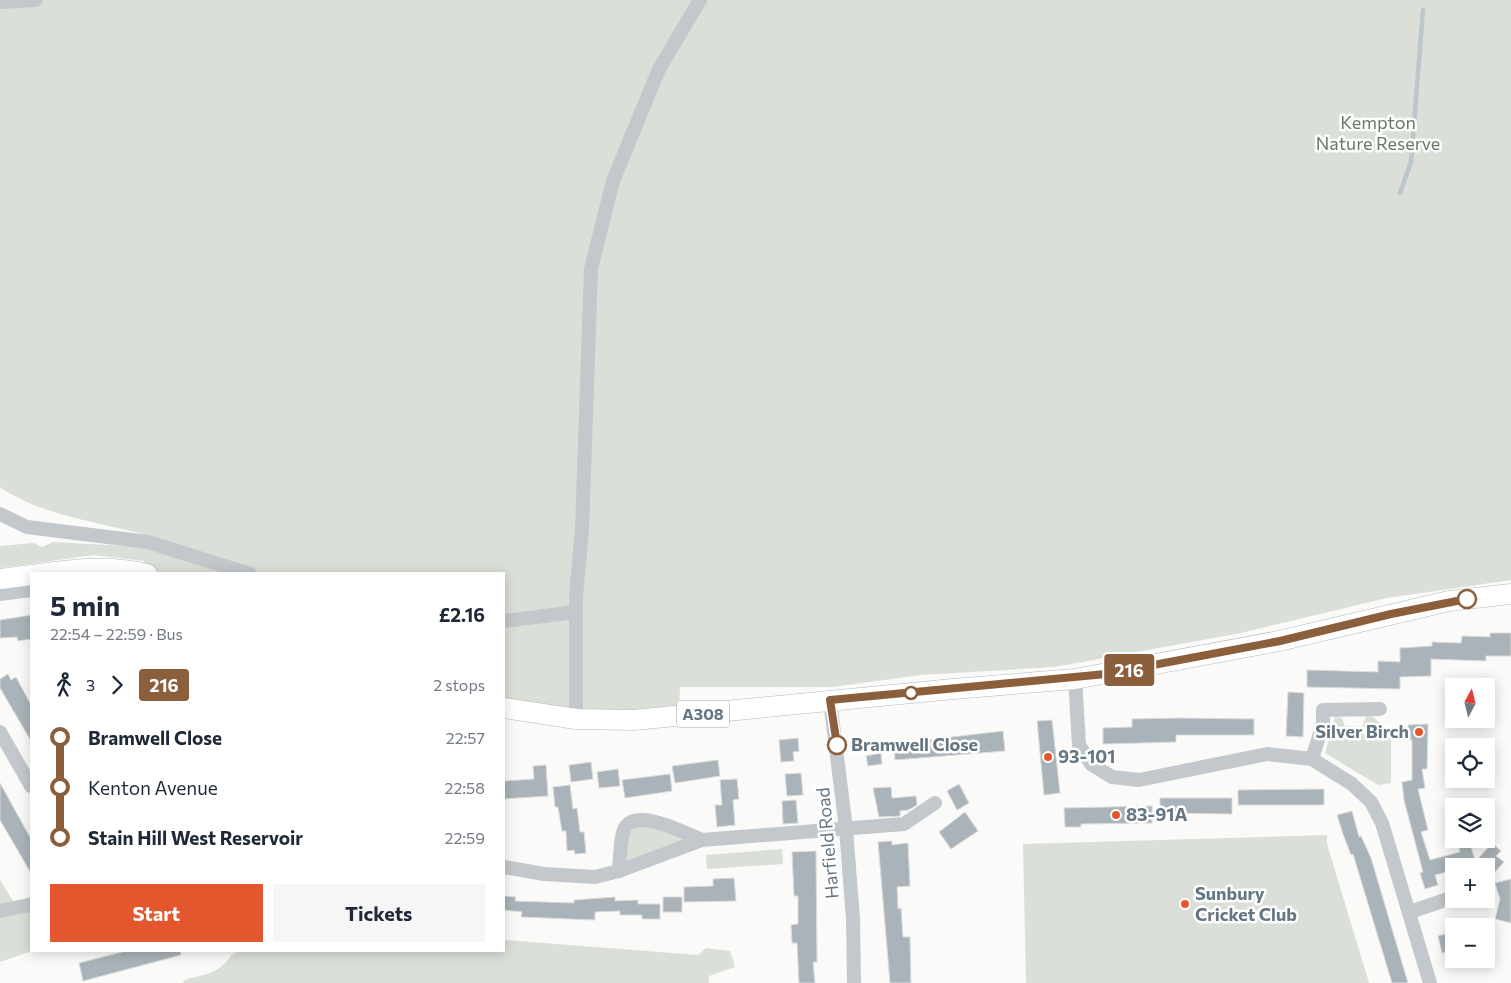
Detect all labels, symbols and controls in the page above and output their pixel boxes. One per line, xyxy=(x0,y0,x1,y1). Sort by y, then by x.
park label: Kempton Nature Reserve xyxy=(1316,111,1440,154)
text: 5 min xyxy=(50,588,120,622)
unlabelled marker xyxy=(1457,589,1477,609)
text: £2.16 xyxy=(439,603,485,626)
text: 22:54 – 22:59 · Bus xyxy=(50,624,183,643)
line badge: 216 xyxy=(1100,654,1158,686)
text: 216 xyxy=(1114,659,1144,681)
icon: walk xyxy=(50,671,78,699)
icon: forward xyxy=(103,671,131,699)
text: 216 xyxy=(149,674,179,696)
text: 3 xyxy=(86,675,95,694)
text: 2 stops xyxy=(433,675,485,694)
north arrow xyxy=(1445,678,1495,728)
map controls xyxy=(1445,678,1495,968)
unlabelled marker xyxy=(904,686,918,700)
road number: A308 xyxy=(677,701,729,728)
place label: Silver Birch xyxy=(1315,720,1409,742)
text: Bramwell Close xyxy=(88,726,222,749)
marker: Silver Birch xyxy=(1413,726,1425,738)
text: 22:57 xyxy=(446,728,485,747)
place label: Bramwell Close xyxy=(851,733,978,755)
marker: Bramwell Close xyxy=(827,735,847,755)
button: locate xyxy=(1445,738,1495,788)
place label: 93-101 xyxy=(1058,745,1115,767)
marker: 93-101 xyxy=(1042,751,1054,763)
text: Kenton Avenue xyxy=(88,776,218,799)
text: 22:58 xyxy=(445,778,485,797)
street label: Harfield Road xyxy=(811,786,843,900)
button: layers xyxy=(1445,798,1495,848)
place label: 83-91A xyxy=(1126,803,1187,825)
marker: 83-91A xyxy=(1110,809,1122,821)
text: Stain Hill West Reservoir xyxy=(88,826,303,849)
text: 22:59 xyxy=(445,828,485,847)
button: + xyxy=(1445,858,1495,908)
place label: Sunbury Cricket Club xyxy=(1195,882,1297,925)
button: Start xyxy=(50,884,263,942)
button: Tickets xyxy=(273,884,485,942)
marker: Sunbury Cricket Club xyxy=(1179,898,1191,910)
button: − xyxy=(1445,918,1495,968)

